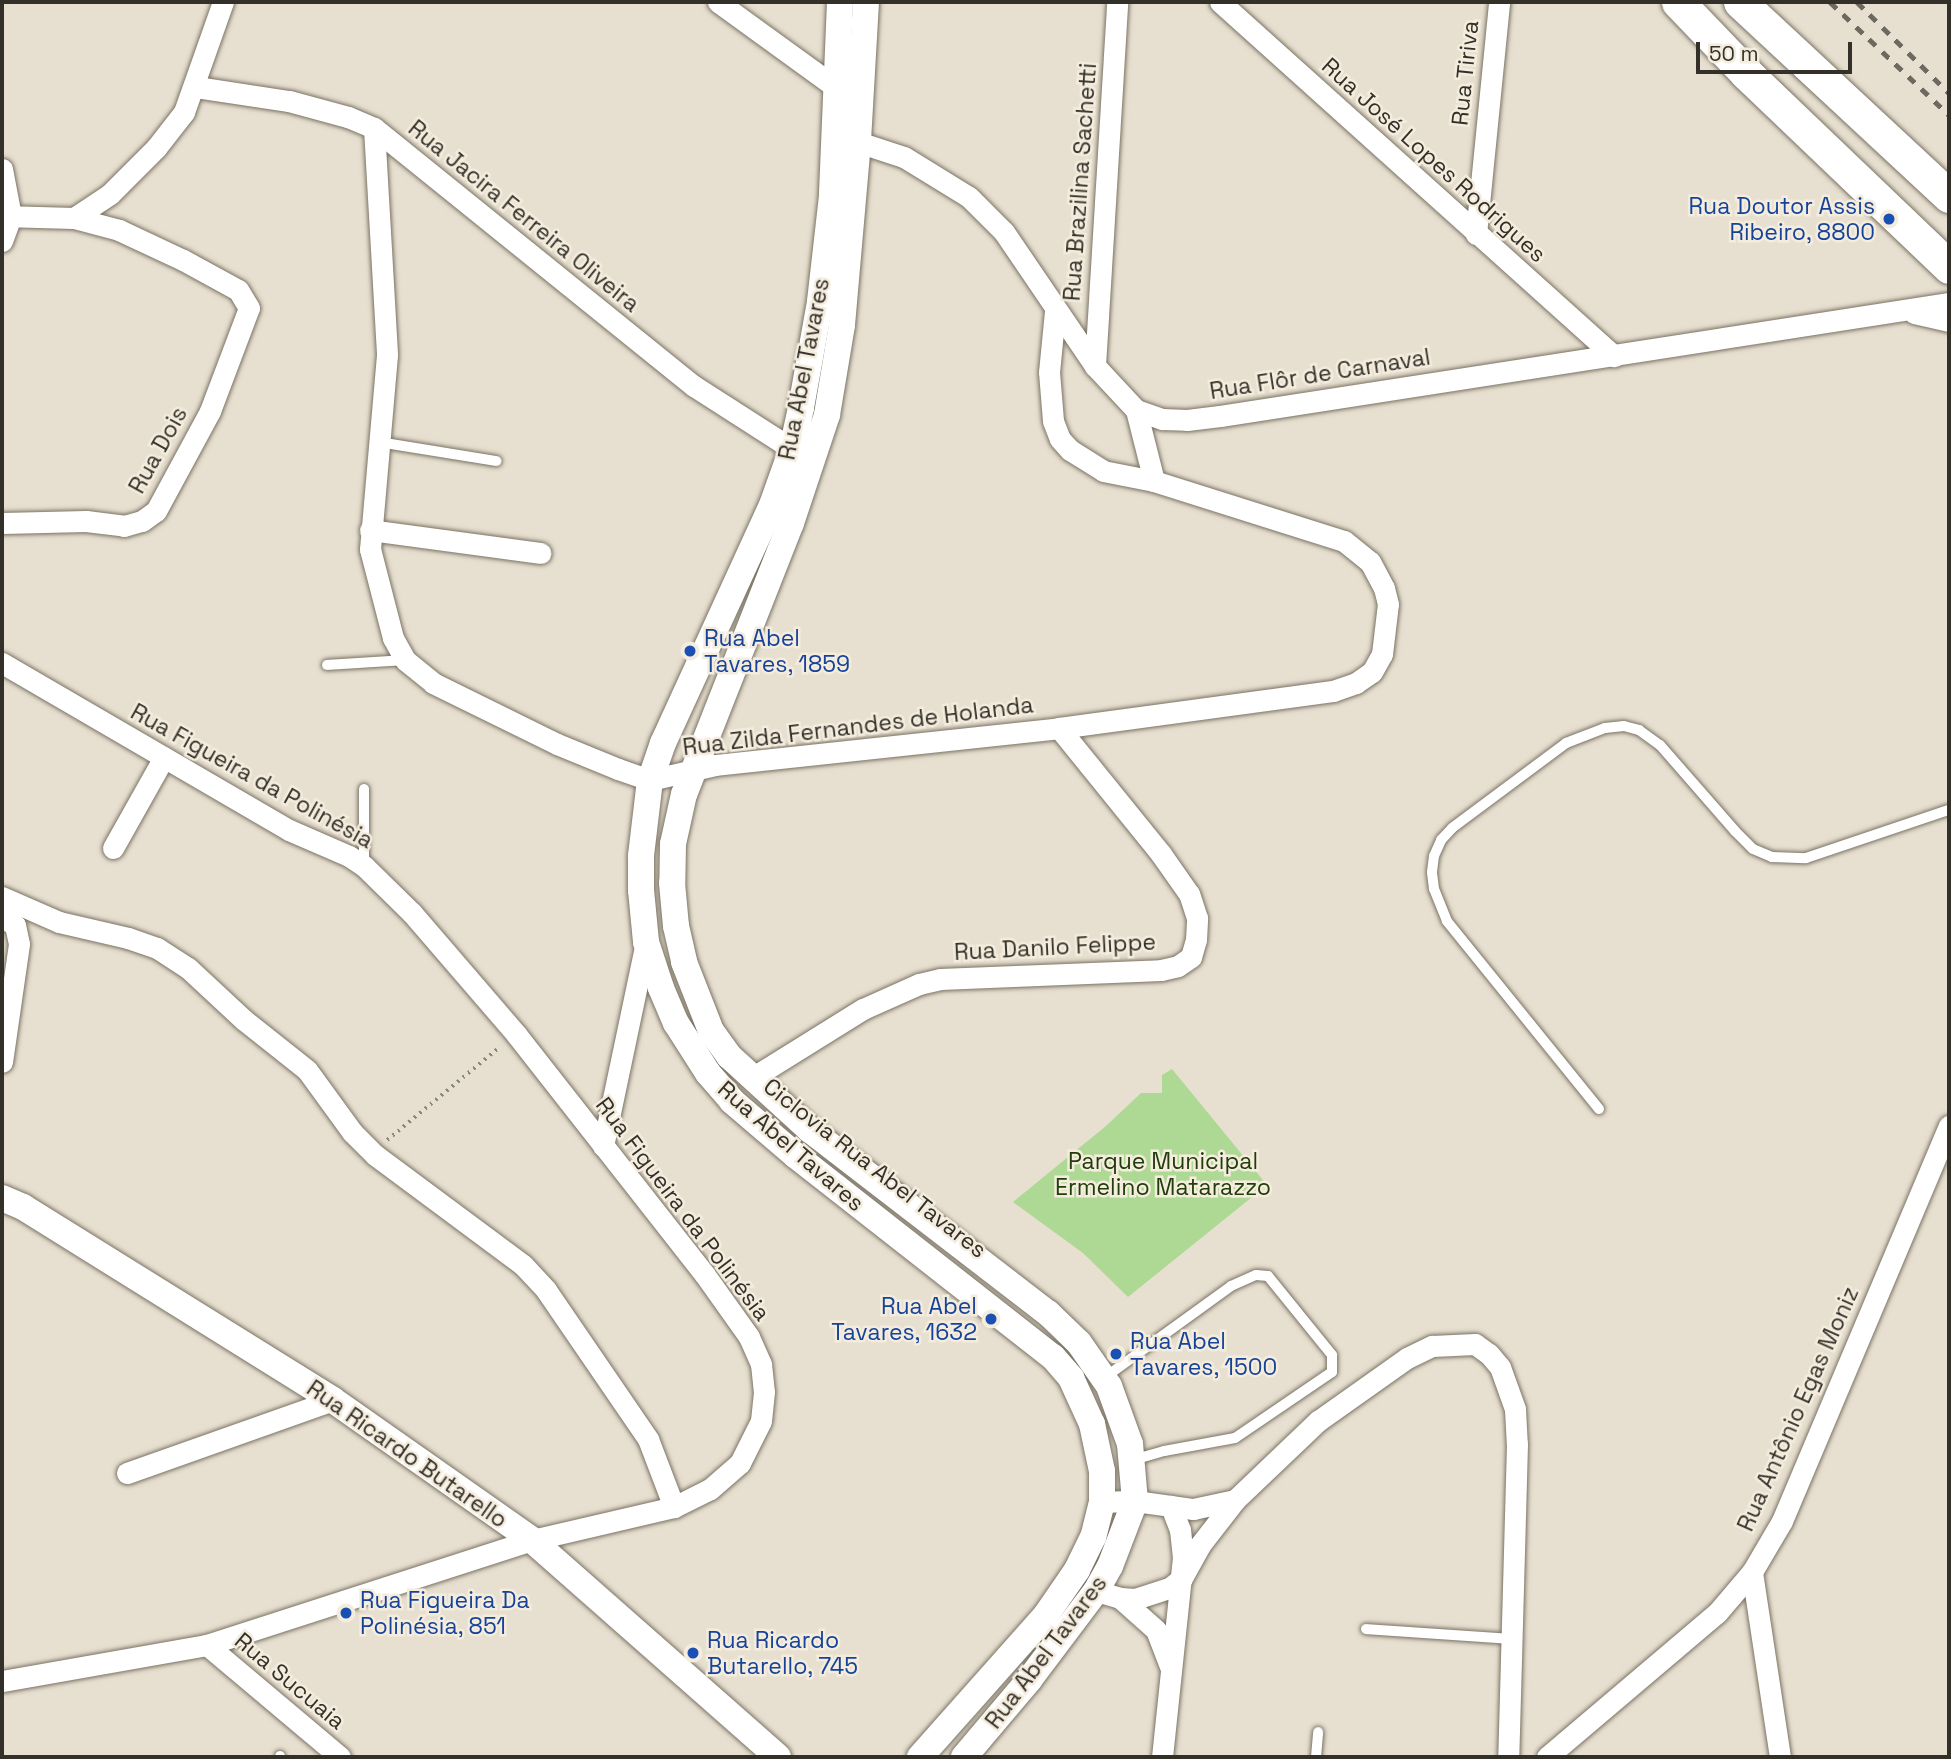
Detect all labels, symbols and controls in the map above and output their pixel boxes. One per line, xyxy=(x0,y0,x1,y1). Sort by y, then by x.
street label: Rua Tiriva xyxy=(1446,19,1484,127)
scale bar xyxy=(1699,28,1855,72)
text: 50 m xyxy=(1709,40,1759,67)
street label: Rua José Lopes Rodrigues xyxy=(1316,52,1552,268)
street label: Rua Brazilina Sachetti xyxy=(1058,62,1102,302)
street label: Rua Jacira Ferreira Oliveira xyxy=(403,114,645,318)
place label: Rua Doutor Assis Ribeiro, 8800 xyxy=(1688,192,1875,246)
marker: Rua Doutor Assis Ribeiro, 8800 xyxy=(1881,211,1897,227)
street label: Rua Abel Tavares xyxy=(773,275,835,463)
street label: Rua Flôr de Carnaval xyxy=(1208,343,1432,405)
street label: Rua Dois xyxy=(123,402,193,498)
place label: Rua Abel Tavares, 1859 xyxy=(704,624,851,678)
marker: Rua Abel Tavares, 1859 xyxy=(682,643,698,659)
street label: Rua Zilda Fernandes de Holanda xyxy=(681,691,1035,761)
street label: Rua Figueira da Polinésia xyxy=(126,698,378,854)
street label: Rua Danilo Felippe xyxy=(953,928,1157,966)
street label: Ciclovia Rua Abel Tavares xyxy=(758,1072,992,1264)
street label: Rua Abel Tavares xyxy=(712,1075,870,1217)
street label: Rua Figueira da Polinésia xyxy=(590,1092,776,1326)
park label: Parque Municipal Ermelino Matarazzo xyxy=(1055,1147,1271,1201)
street label: Rua Antônio Egas Moniz xyxy=(1732,1282,1864,1536)
place label: Rua Abel Tavares, 1632 xyxy=(830,1292,977,1346)
marker: Rua Abel Tavares, 1632 xyxy=(983,1311,999,1327)
place label: Rua Abel Tavares, 1500 xyxy=(1130,1327,1278,1381)
marker: Rua Abel Tavares, 1500 xyxy=(1108,1346,1124,1362)
street label: Rua Ricardo Butarello xyxy=(301,1374,513,1534)
street label: Rua Abel Tavares xyxy=(979,1570,1113,1734)
place label: Rua Figueira Da Polinésia, 851 xyxy=(360,1586,530,1640)
marker: Rua Figueira Da Polinésia, 851 xyxy=(338,1605,354,1621)
place label: Rua Ricardo Butarello, 745 xyxy=(707,1626,859,1680)
street label: Rua Sucuaia xyxy=(229,1627,351,1735)
marker: Rua Ricardo Butarello, 745 xyxy=(685,1645,701,1661)

